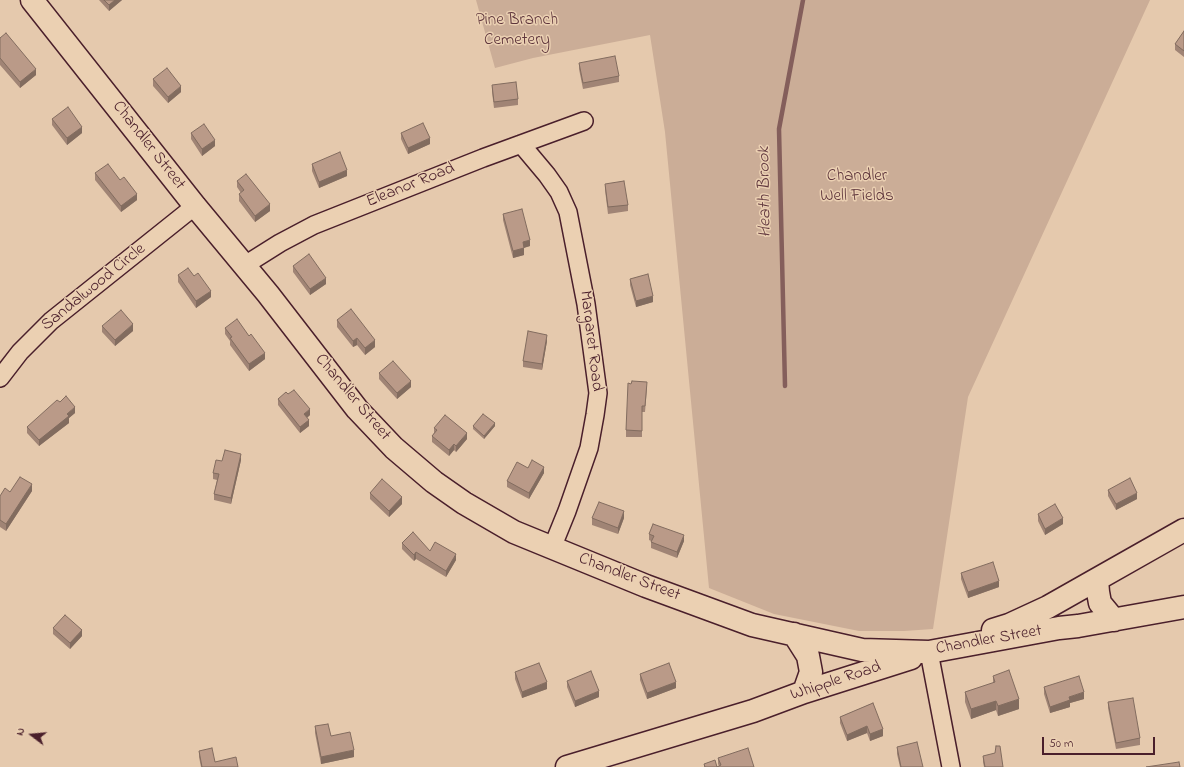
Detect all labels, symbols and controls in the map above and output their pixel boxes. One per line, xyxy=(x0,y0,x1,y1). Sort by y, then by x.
park label: Pine Branch Cemetery xyxy=(476,11,558,51)
street label: Chandler Street xyxy=(107,97,189,195)
water label: Heath Brook xyxy=(754,146,778,238)
street label: Eleanor Road xyxy=(364,159,458,213)
park label: Chandler Well Fields xyxy=(820,167,894,207)
street label: Sandalwood Circle xyxy=(38,240,150,336)
street label: Margaret Road xyxy=(574,289,606,393)
street label: Chandler Street xyxy=(310,350,394,446)
street label: Chandler Street xyxy=(575,549,683,607)
street label: Chandler Street xyxy=(934,622,1044,660)
street label: Whipple Road xyxy=(788,658,884,706)
north arrow xyxy=(12,715,52,755)
text: N xyxy=(12,726,29,737)
scale bar xyxy=(1044,729,1157,755)
text: 50 m xyxy=(1049,735,1073,753)

